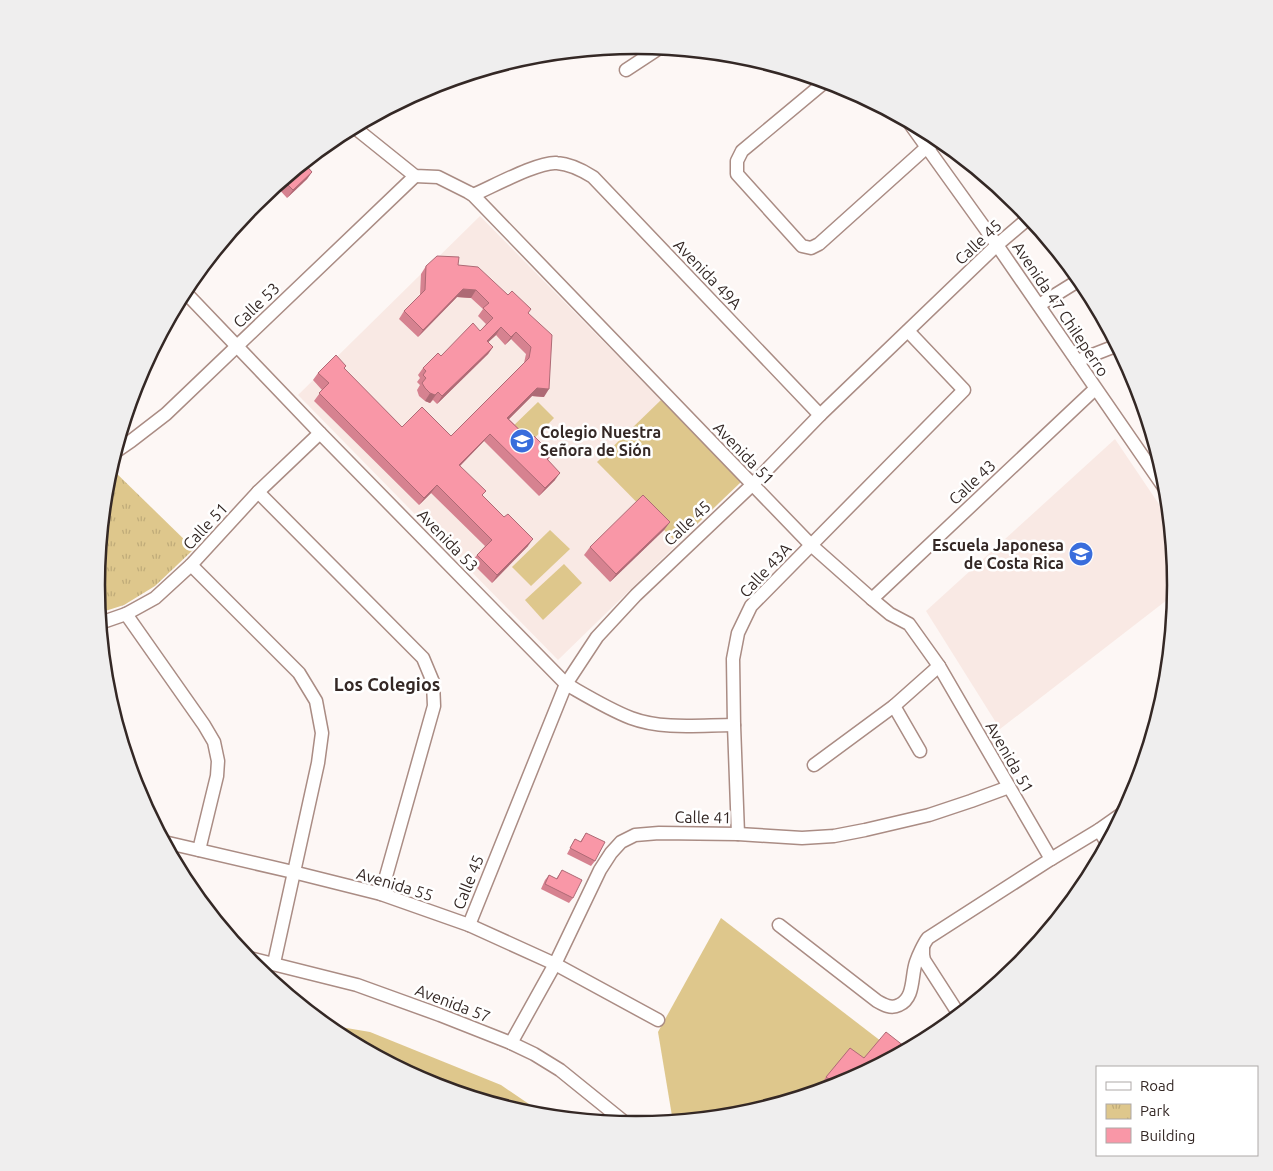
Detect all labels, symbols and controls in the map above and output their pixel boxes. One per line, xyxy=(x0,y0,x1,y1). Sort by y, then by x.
street label: Calle 45 xyxy=(951,216,1005,268)
street label: Avenida 49A xyxy=(670,236,746,313)
street label: Avenida 47 Chileperro xyxy=(1009,238,1113,380)
street label: Calle 53 xyxy=(229,279,283,331)
street label: Avenida 51 xyxy=(710,418,778,488)
place label: Colegio Nuestra Señora de Sión xyxy=(540,423,661,459)
school or university icon: Colegio Nuestra Señora de Sión xyxy=(509,428,535,454)
street label: Calle 43 xyxy=(945,456,999,508)
street label: Calle 45 xyxy=(660,497,714,549)
street label: Calle 51 xyxy=(179,499,231,553)
street label: Avenida 53 xyxy=(414,505,482,575)
place label: Escuela Japonesa de Costa Rica xyxy=(932,536,1064,572)
street label: Calle 43A xyxy=(735,539,795,601)
school or university icon: Escuela Japonesa de Costa Rica xyxy=(1068,541,1094,567)
district label: Los Colegios xyxy=(334,674,440,694)
street label: Avenida 51 xyxy=(982,718,1038,796)
street label: Calle 41 xyxy=(674,808,732,826)
street label: Calle 45 xyxy=(449,852,487,912)
street label: Avenida 55 xyxy=(355,864,435,904)
street label: Avenida 57 xyxy=(413,980,493,1026)
legend xyxy=(1096,1066,1258,1156)
text: Road xyxy=(1140,1077,1175,1094)
text: Park xyxy=(1140,1102,1170,1119)
text: Building xyxy=(1140,1127,1195,1144)

